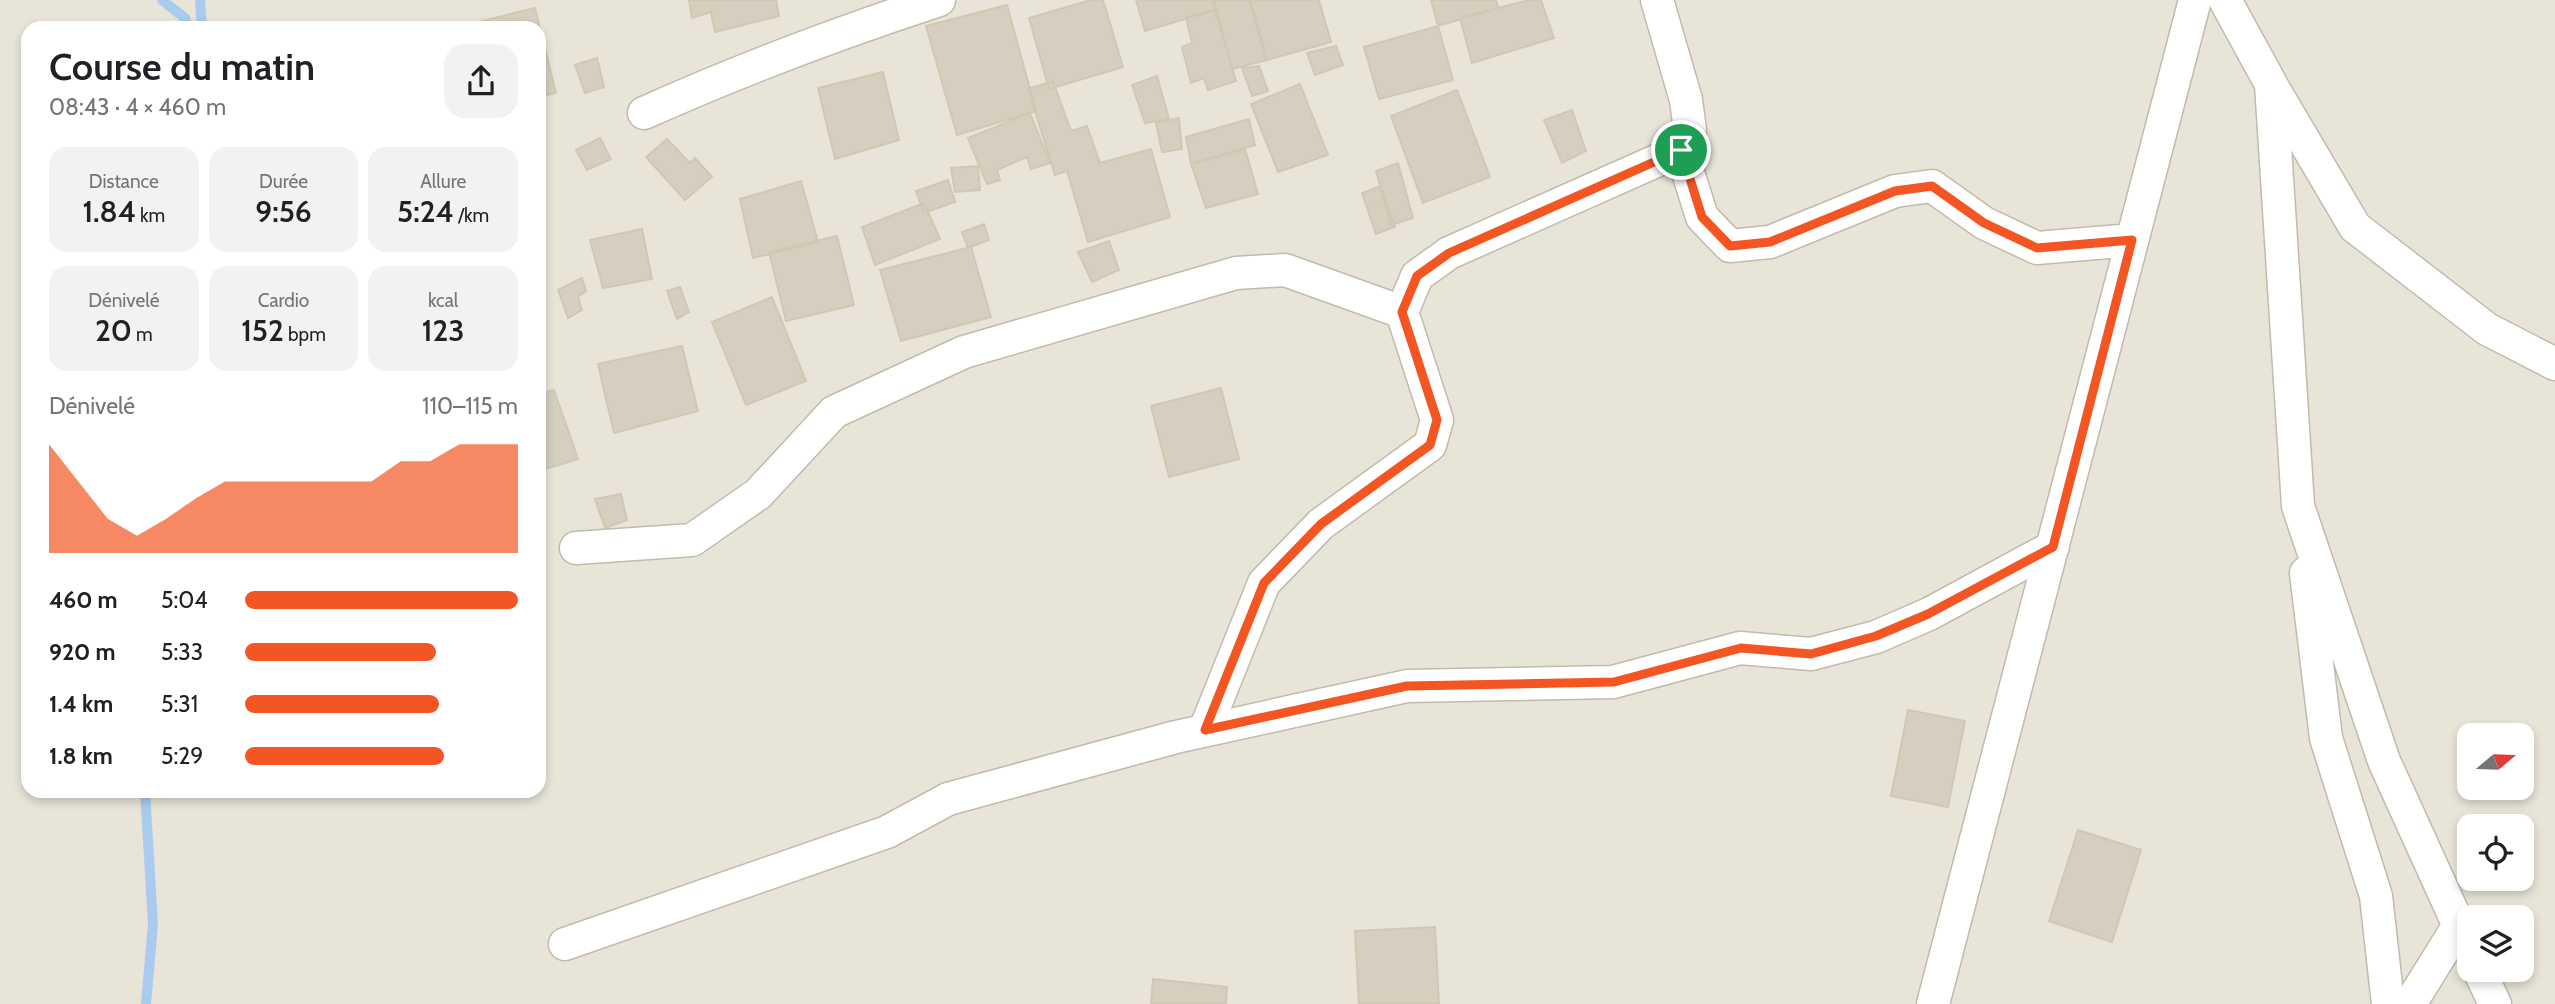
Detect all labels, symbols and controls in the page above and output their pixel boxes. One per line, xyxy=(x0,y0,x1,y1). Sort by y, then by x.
text: Course du matin xyxy=(49,43,315,90)
button: share xyxy=(444,44,518,118)
text: 08:43 · 4 × 460 m xyxy=(49,93,226,121)
pin xyxy=(1651,120,1711,180)
icon: arrive xyxy=(1662,131,1700,169)
text: Distance xyxy=(89,170,159,193)
text: Durée xyxy=(259,170,308,193)
text: Allure xyxy=(420,170,466,193)
text: 1.84 xyxy=(82,193,136,230)
text: 9:56 xyxy=(255,193,312,230)
text: 5:24 xyxy=(397,193,454,230)
text: km xyxy=(136,204,165,227)
text: /km xyxy=(454,204,489,227)
text: Dénivelé xyxy=(88,289,159,312)
text: Cardio xyxy=(258,289,309,312)
text: kcal xyxy=(428,289,458,312)
text: 20 xyxy=(95,312,132,349)
text: 152 xyxy=(241,312,284,349)
text: 123 xyxy=(422,312,464,349)
text: m xyxy=(132,323,153,346)
text: bpm xyxy=(284,323,326,346)
text: Dénivelé xyxy=(49,392,135,420)
text: 110–115 m xyxy=(422,392,518,420)
text: 460 m xyxy=(49,586,118,614)
text: 5:04 xyxy=(161,586,208,614)
text: 920 m xyxy=(49,638,116,666)
text: 5:33 xyxy=(161,638,203,666)
text: 1.4 km xyxy=(49,690,113,718)
text: 5:31 xyxy=(161,690,198,718)
north arrow xyxy=(2457,723,2534,800)
map controls xyxy=(2457,723,2534,982)
text: 1.8 km xyxy=(49,742,113,770)
text: 5:29 xyxy=(161,742,203,770)
button: locate xyxy=(2457,814,2534,891)
button: layers xyxy=(2457,905,2534,982)

